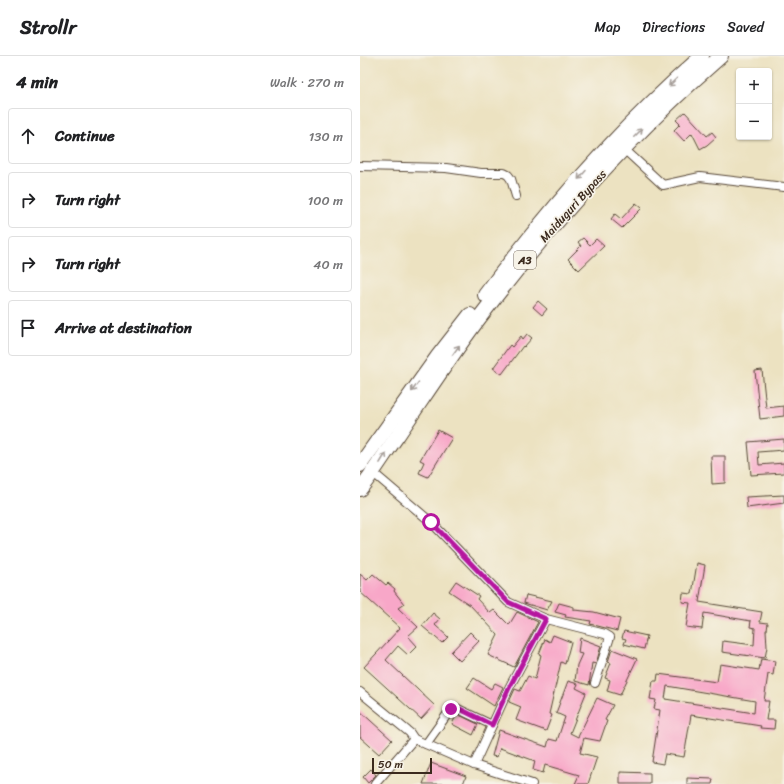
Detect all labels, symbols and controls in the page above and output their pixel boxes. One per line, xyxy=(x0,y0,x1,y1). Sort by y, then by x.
text: Strollr xyxy=(20,11,76,44)
text: Map xyxy=(594,15,620,40)
text: Directions xyxy=(642,15,705,40)
text: Saved xyxy=(727,15,764,40)
text: 4 min xyxy=(16,67,58,97)
map controls xyxy=(736,68,772,140)
button: + xyxy=(736,68,772,104)
text: Walk · 270 m xyxy=(270,71,344,94)
one-way arrow xyxy=(668,77,678,87)
button: − xyxy=(736,104,772,140)
text: Continue xyxy=(55,123,115,149)
icon: ahead xyxy=(17,125,39,147)
text: 130 m xyxy=(309,125,343,148)
one-way arrow xyxy=(633,128,643,138)
street label: Maiduguri Bypass xyxy=(534,164,612,248)
one-way arrow xyxy=(577,169,586,180)
text: Turn right xyxy=(55,187,120,213)
icon: right xyxy=(17,189,39,211)
text: 100 m xyxy=(308,189,343,212)
text: Turn right xyxy=(55,251,120,277)
road number: A3 xyxy=(514,251,536,269)
icon: right xyxy=(17,253,39,275)
text: 40 m xyxy=(313,253,343,276)
text: Arrive at destination xyxy=(55,315,192,341)
icon: arrive xyxy=(17,317,39,339)
one-way arrow xyxy=(452,345,460,356)
one-way arrow xyxy=(411,381,419,392)
one-way arrow xyxy=(379,452,387,464)
route start xyxy=(422,513,440,531)
route end xyxy=(442,700,460,718)
text: 50 m xyxy=(378,755,403,774)
scale bar xyxy=(372,756,432,775)

